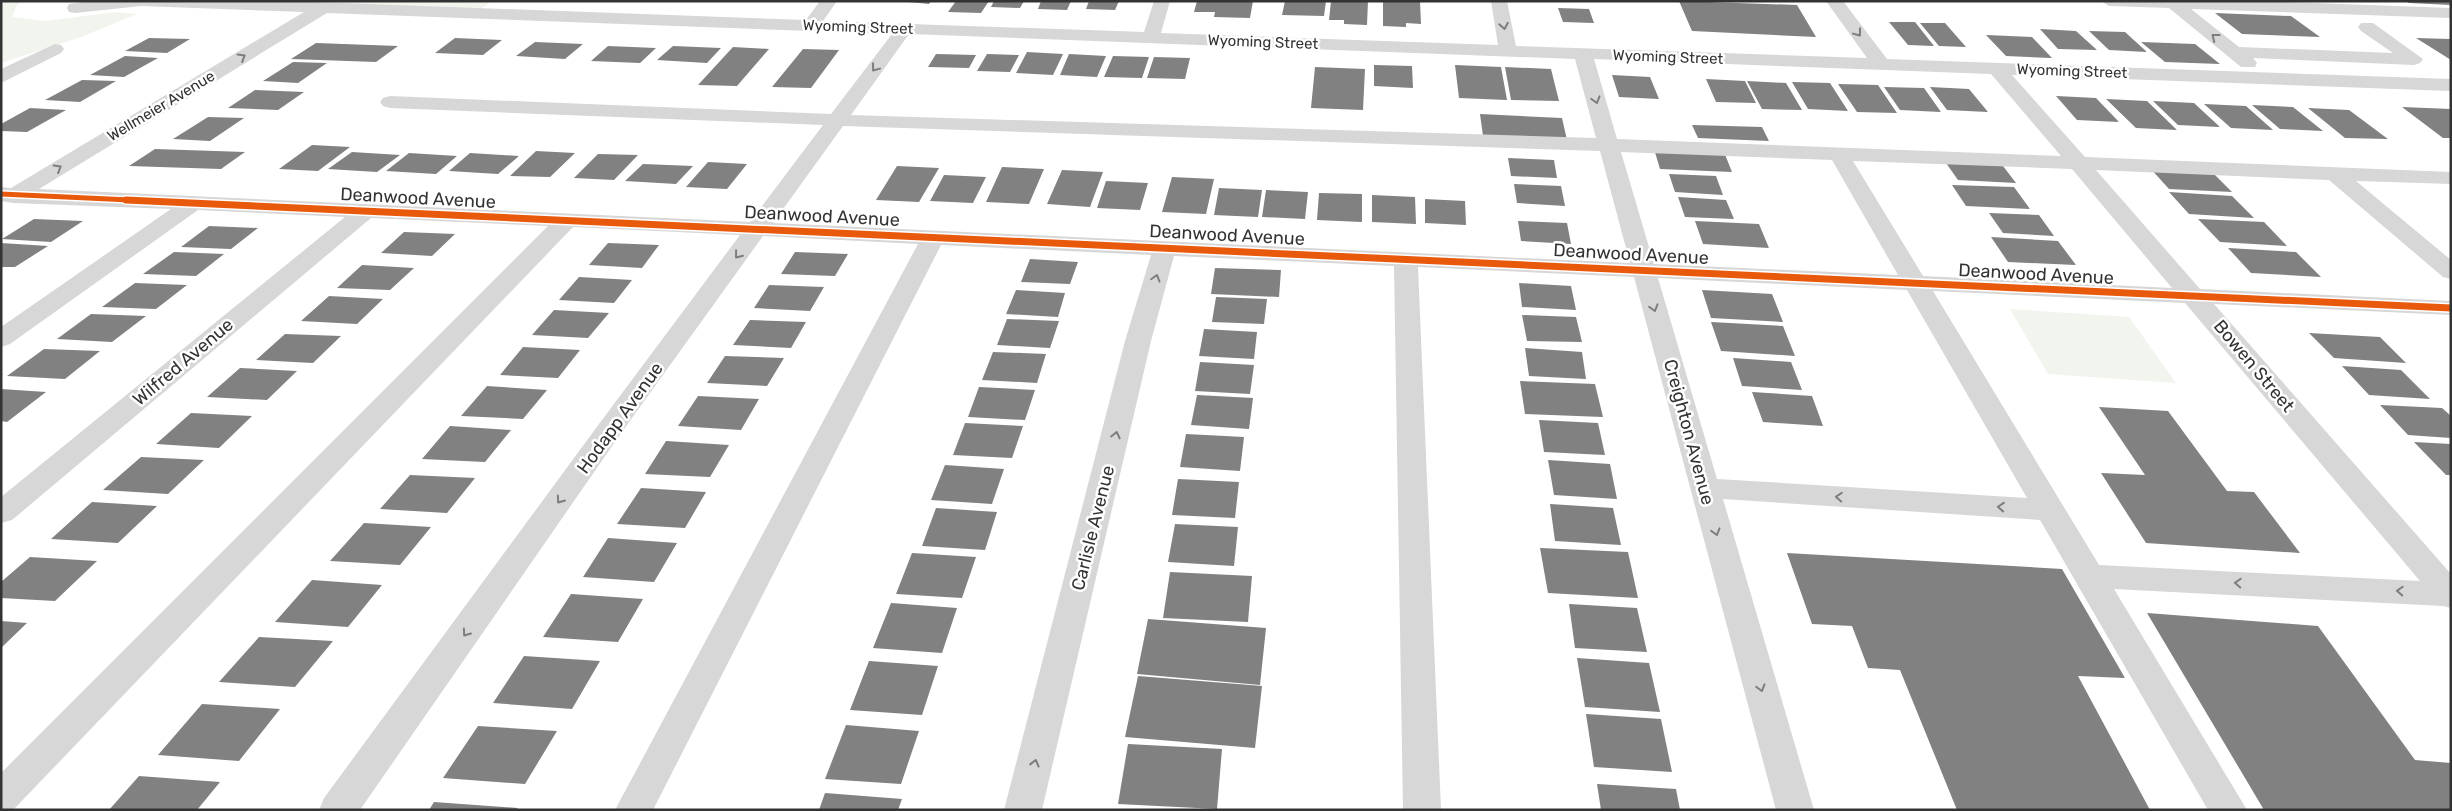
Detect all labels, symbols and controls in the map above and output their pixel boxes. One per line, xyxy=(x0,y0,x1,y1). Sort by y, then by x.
street label: Wyoming Street xyxy=(802,16,914,38)
one-way arrow xyxy=(1498,22,1508,30)
one-way arrow xyxy=(1852,27,1860,36)
street label: Wyoming Street xyxy=(1207,31,1319,53)
one-way arrow xyxy=(2212,35,2221,43)
street label: Wyoming Street xyxy=(1612,46,1724,68)
one-way arrow xyxy=(236,53,245,63)
street label: Wyoming Street xyxy=(2016,60,2128,82)
one-way arrow xyxy=(872,62,881,72)
street label: Wellmeier Avenue xyxy=(104,67,218,145)
one-way arrow xyxy=(1591,96,1601,104)
one-way arrow xyxy=(52,165,61,175)
street label: Deanwood Avenue xyxy=(340,183,496,213)
street label: Deanwood Avenue xyxy=(744,201,900,231)
street label: Deanwood Avenue xyxy=(1149,220,1305,250)
street label: Deanwood Avenue xyxy=(1553,239,1709,269)
one-way arrow xyxy=(735,250,744,259)
street label: Deanwood Avenue xyxy=(1958,259,2114,289)
one-way arrow xyxy=(1151,274,1161,282)
one-way arrow xyxy=(1649,303,1659,311)
street label: Wilfred Avenue xyxy=(128,314,238,410)
street label: Bowen Street xyxy=(2209,315,2299,417)
street label: Creighton Avenue xyxy=(1659,357,1719,507)
street label: Hodapp Avenue xyxy=(572,358,668,478)
one-way arrow xyxy=(1110,430,1121,439)
street label: Carlisle Avenue xyxy=(1067,463,1119,593)
one-way arrow xyxy=(1835,492,1843,503)
one-way arrow xyxy=(557,494,566,504)
one-way arrow xyxy=(1997,502,2005,513)
one-way arrow xyxy=(1711,527,1721,535)
one-way arrow xyxy=(2234,578,2242,589)
one-way arrow xyxy=(2396,586,2404,597)
one-way arrow xyxy=(464,627,472,636)
one-way arrow xyxy=(1755,683,1765,691)
one-way arrow xyxy=(1029,758,1040,767)

